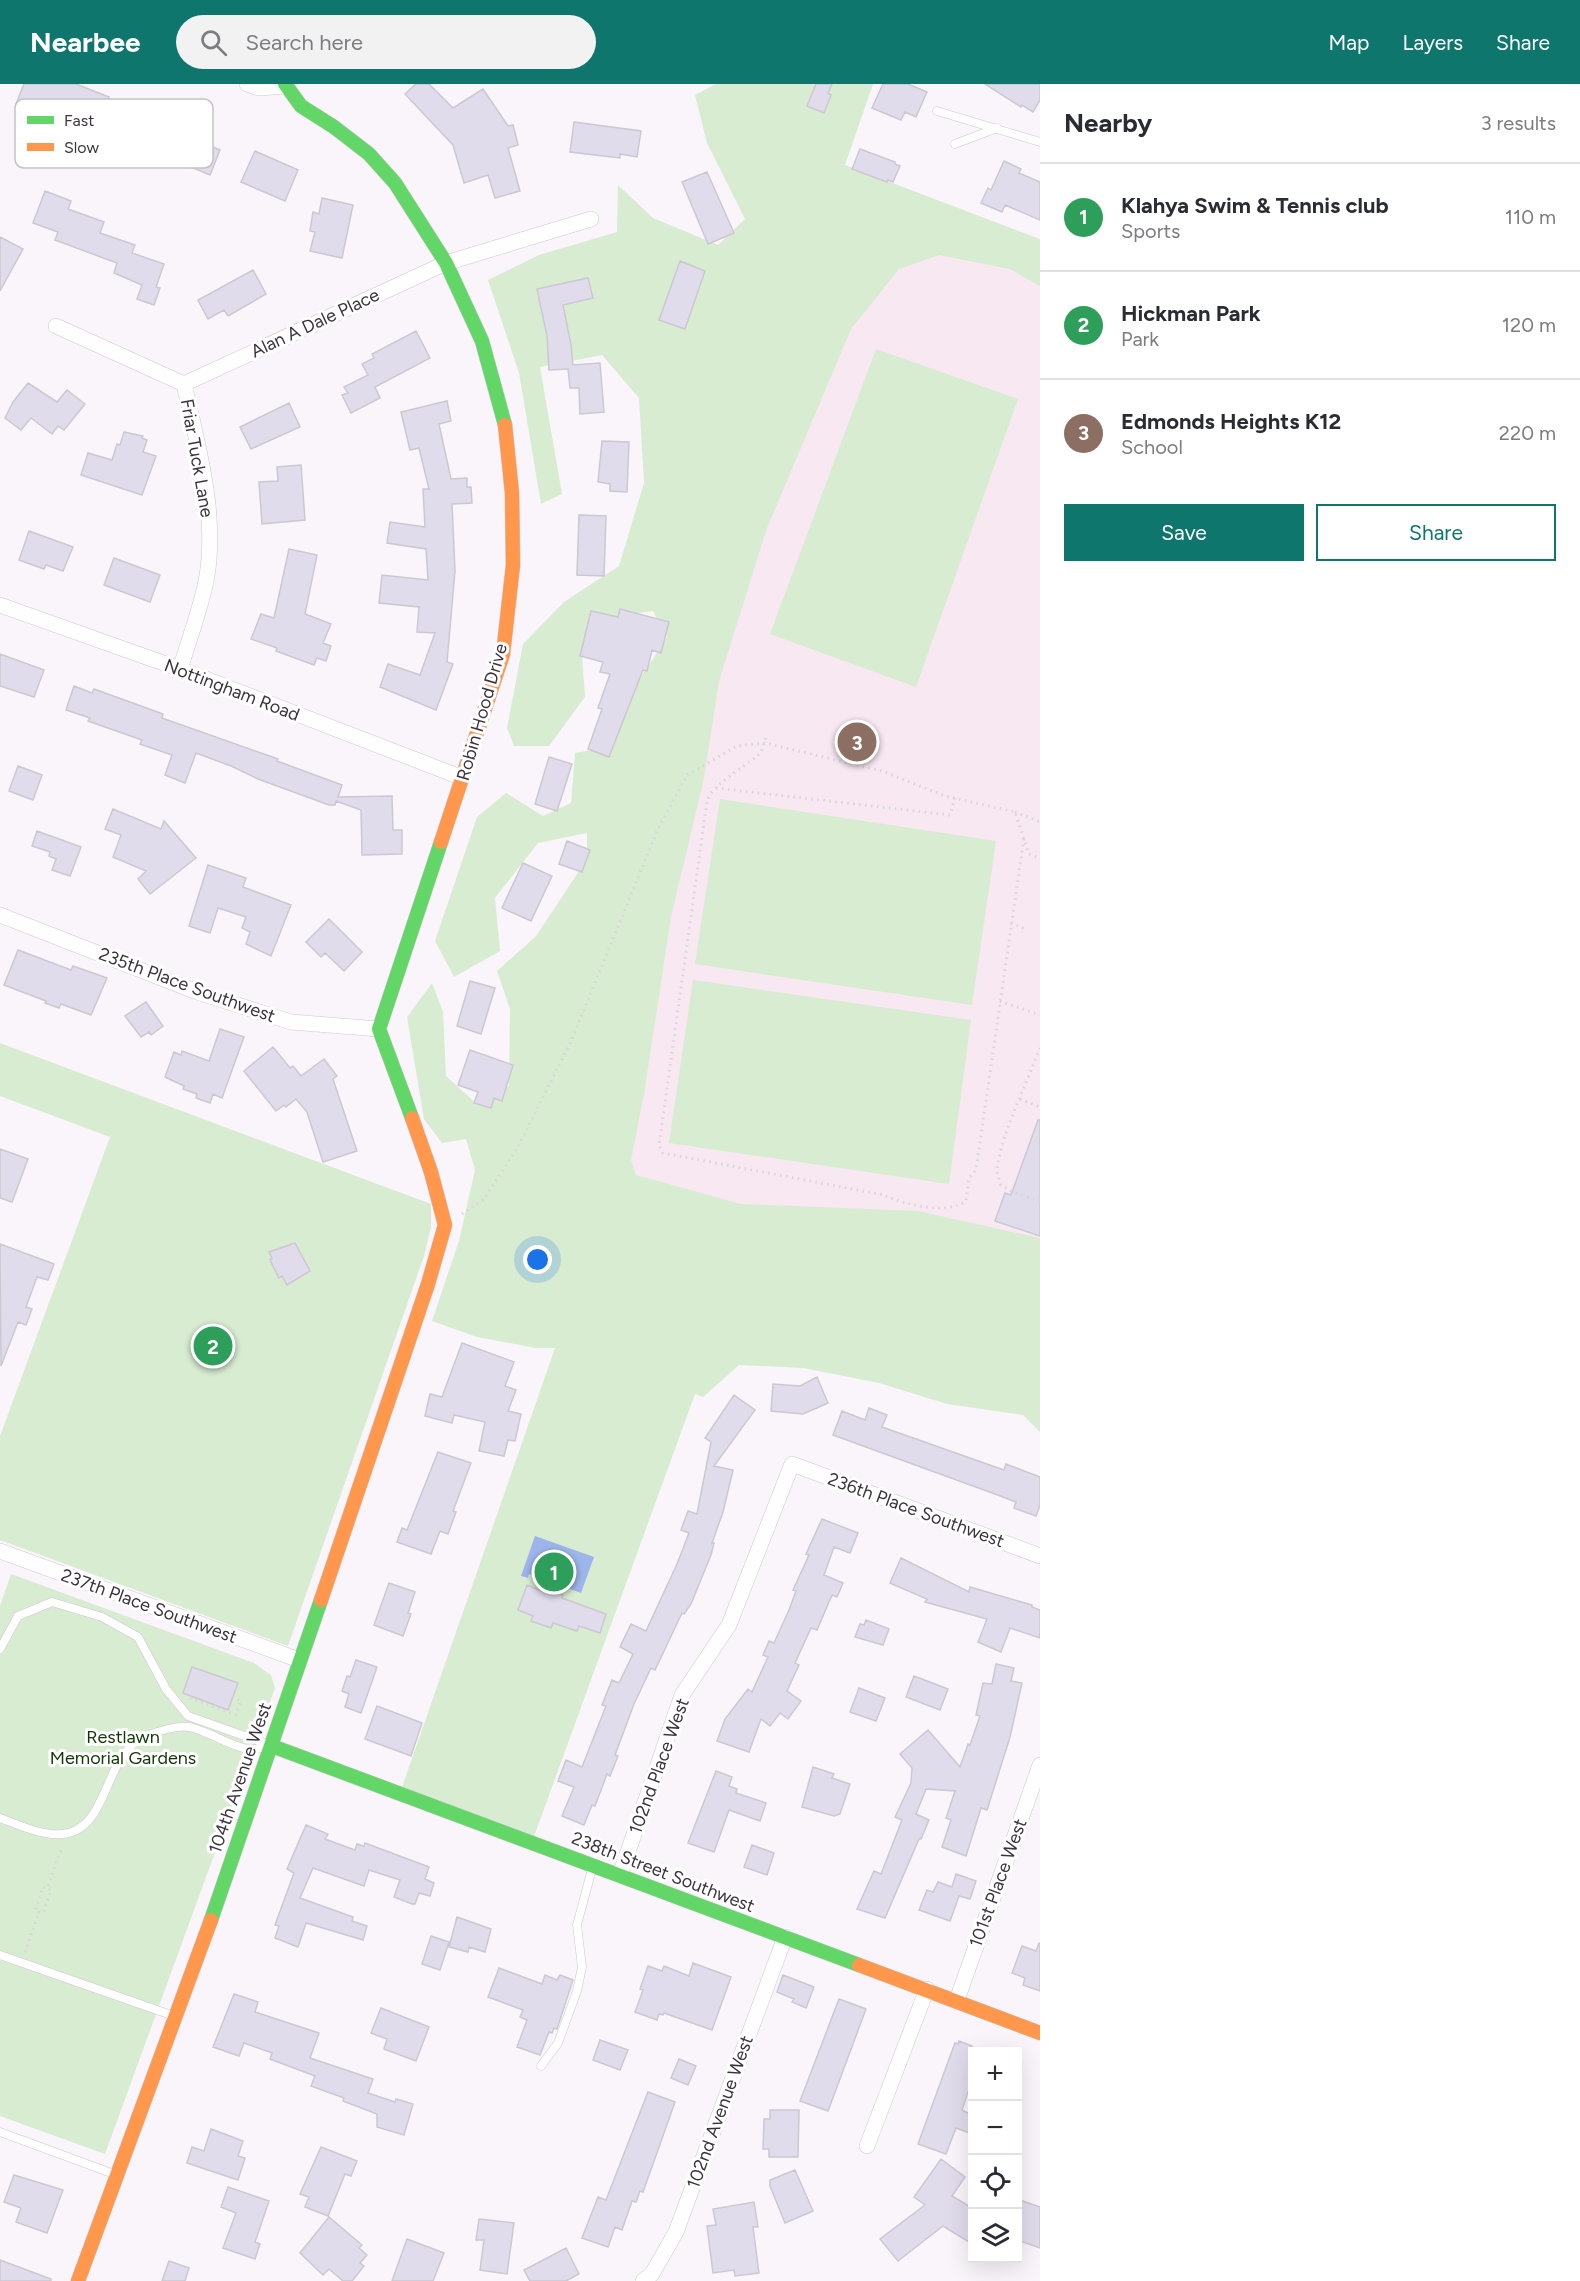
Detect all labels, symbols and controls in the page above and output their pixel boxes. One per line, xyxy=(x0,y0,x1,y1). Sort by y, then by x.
search box xyxy=(176,15,596,69)
text: Nearbee xyxy=(30,25,140,59)
icon: search xyxy=(197,26,230,59)
text: Search here xyxy=(245,29,363,56)
text: Map xyxy=(1329,30,1369,55)
text: Layers xyxy=(1402,30,1463,55)
text: Share xyxy=(1496,30,1550,55)
legend xyxy=(15,99,213,168)
text: Nearby xyxy=(1064,107,1152,139)
text: Fast xyxy=(64,111,94,130)
text: 3 results xyxy=(1481,111,1556,135)
text: Slow xyxy=(64,138,99,157)
text: Klahya Swim & Tennis club xyxy=(1121,192,1389,219)
text: 1 xyxy=(1079,205,1088,229)
text: 110 m xyxy=(1505,205,1556,229)
text: Sports xyxy=(1121,219,1180,243)
street label: Alan A Dale Place xyxy=(247,284,383,362)
text: Hickman Park xyxy=(1121,300,1261,327)
text: 2 xyxy=(1078,313,1089,337)
text: 120 m xyxy=(1502,313,1556,337)
text: Park xyxy=(1121,327,1159,351)
street label: Friar Tuck Lane xyxy=(176,397,218,519)
text: Edmonds Heights K12 xyxy=(1121,408,1341,435)
text: 3 xyxy=(1078,421,1089,445)
text: 220 m xyxy=(1499,421,1556,445)
text: School xyxy=(1121,435,1183,459)
button: Save xyxy=(1064,504,1304,561)
button: Share xyxy=(1316,504,1556,561)
street label: Robin Hood Drive xyxy=(452,641,512,783)
street label: Nottingham Road xyxy=(161,654,303,726)
pin: 3 xyxy=(838,720,876,764)
street label: 235th Place Southwest xyxy=(96,943,278,1027)
your location xyxy=(523,1245,552,1274)
pin: 2 xyxy=(194,1324,232,1368)
street label: 236th Place Southwest xyxy=(825,1468,1007,1552)
pin: 1 xyxy=(534,1550,574,1594)
street label: 237th Place Southwest xyxy=(58,1564,240,1648)
street label: 102nd Place West xyxy=(624,1695,694,1837)
street label: 104th Avenue West xyxy=(204,1699,276,1856)
park label: Restlawn Memorial Gardens xyxy=(50,1726,196,1769)
street label: 101st Place West xyxy=(965,1816,1032,1950)
street label: 238th Street Southwest xyxy=(568,1827,758,1917)
street label: 102nd Avenue West xyxy=(682,2032,758,2191)
map controls xyxy=(968,2047,1022,2263)
button: + xyxy=(968,2047,1022,2101)
button: − xyxy=(968,2101,1022,2155)
button: locate xyxy=(968,2155,1022,2209)
button: layers xyxy=(968,2209,1022,2263)

